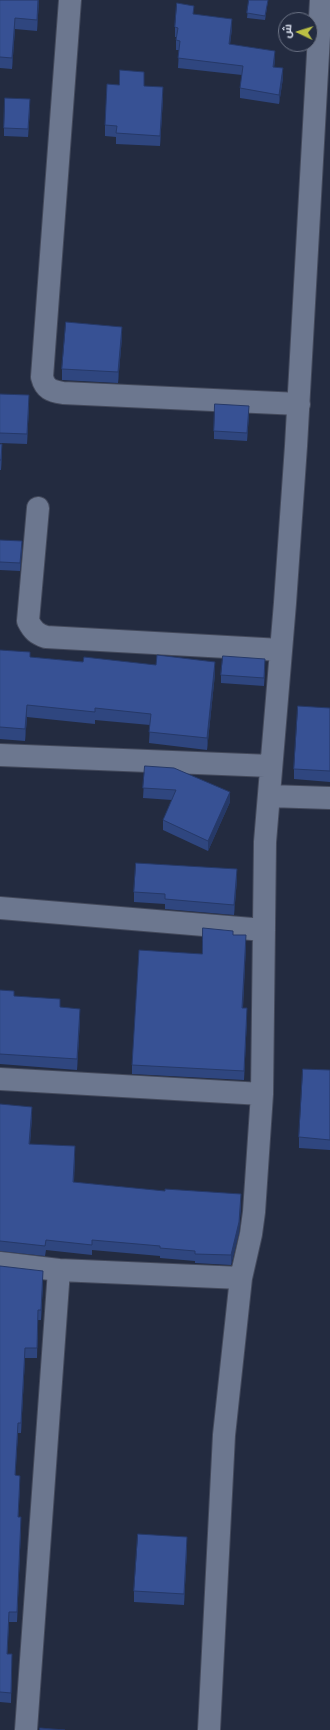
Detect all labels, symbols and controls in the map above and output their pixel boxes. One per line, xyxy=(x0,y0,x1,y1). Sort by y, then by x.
north arrow xyxy=(278,12,318,52)
text: ش xyxy=(281,24,294,39)

